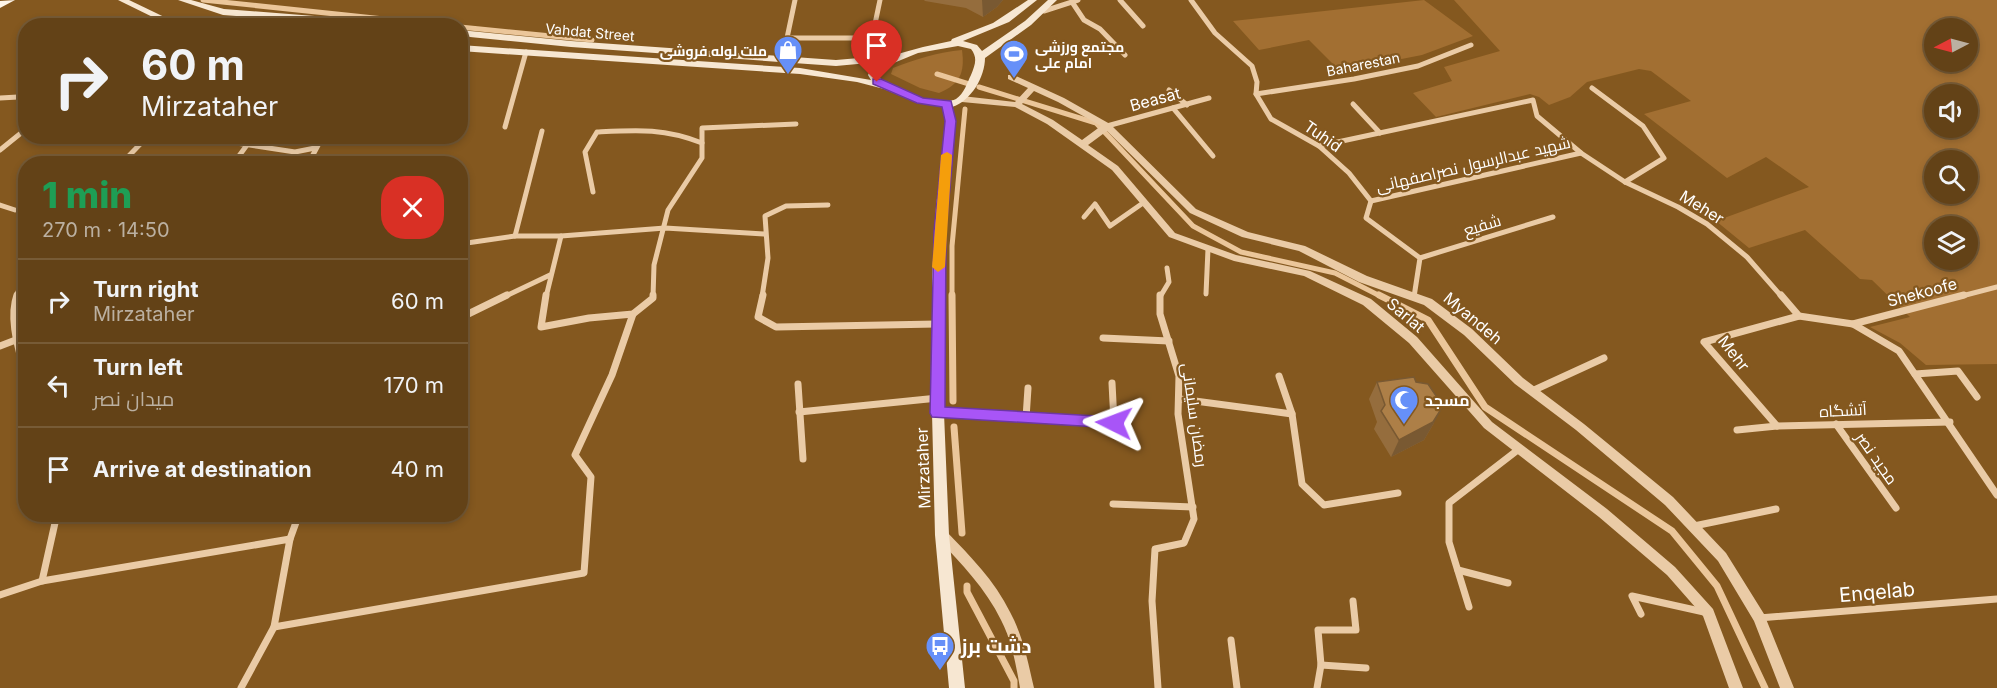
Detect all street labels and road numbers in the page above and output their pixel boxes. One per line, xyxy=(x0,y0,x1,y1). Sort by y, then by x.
street label: Vahdat Street xyxy=(545,20,636,44)
street label: Baharestan xyxy=(1325,49,1401,79)
street label: Beasat xyxy=(1127,83,1183,115)
street label: Tuhid xyxy=(1300,116,1346,156)
street label: شهید عبدالرسول نصراصفهانی xyxy=(1374,132,1572,197)
street label: Meher xyxy=(1676,186,1728,228)
street label: شفیع xyxy=(1461,210,1504,242)
street label: Shekoofe xyxy=(1885,273,1959,311)
street label: Myandeh xyxy=(1440,288,1506,348)
street label: Sarlat xyxy=(1383,293,1429,337)
street label: Mehr xyxy=(1714,331,1754,375)
street label: رمضان سلیمانی xyxy=(1177,362,1212,468)
street label: آتشگاه xyxy=(1819,399,1868,421)
street label: Mirzataher xyxy=(912,427,934,509)
street label: مجید نصر xyxy=(1851,427,1902,488)
street label: Enqelab xyxy=(1838,577,1916,607)

